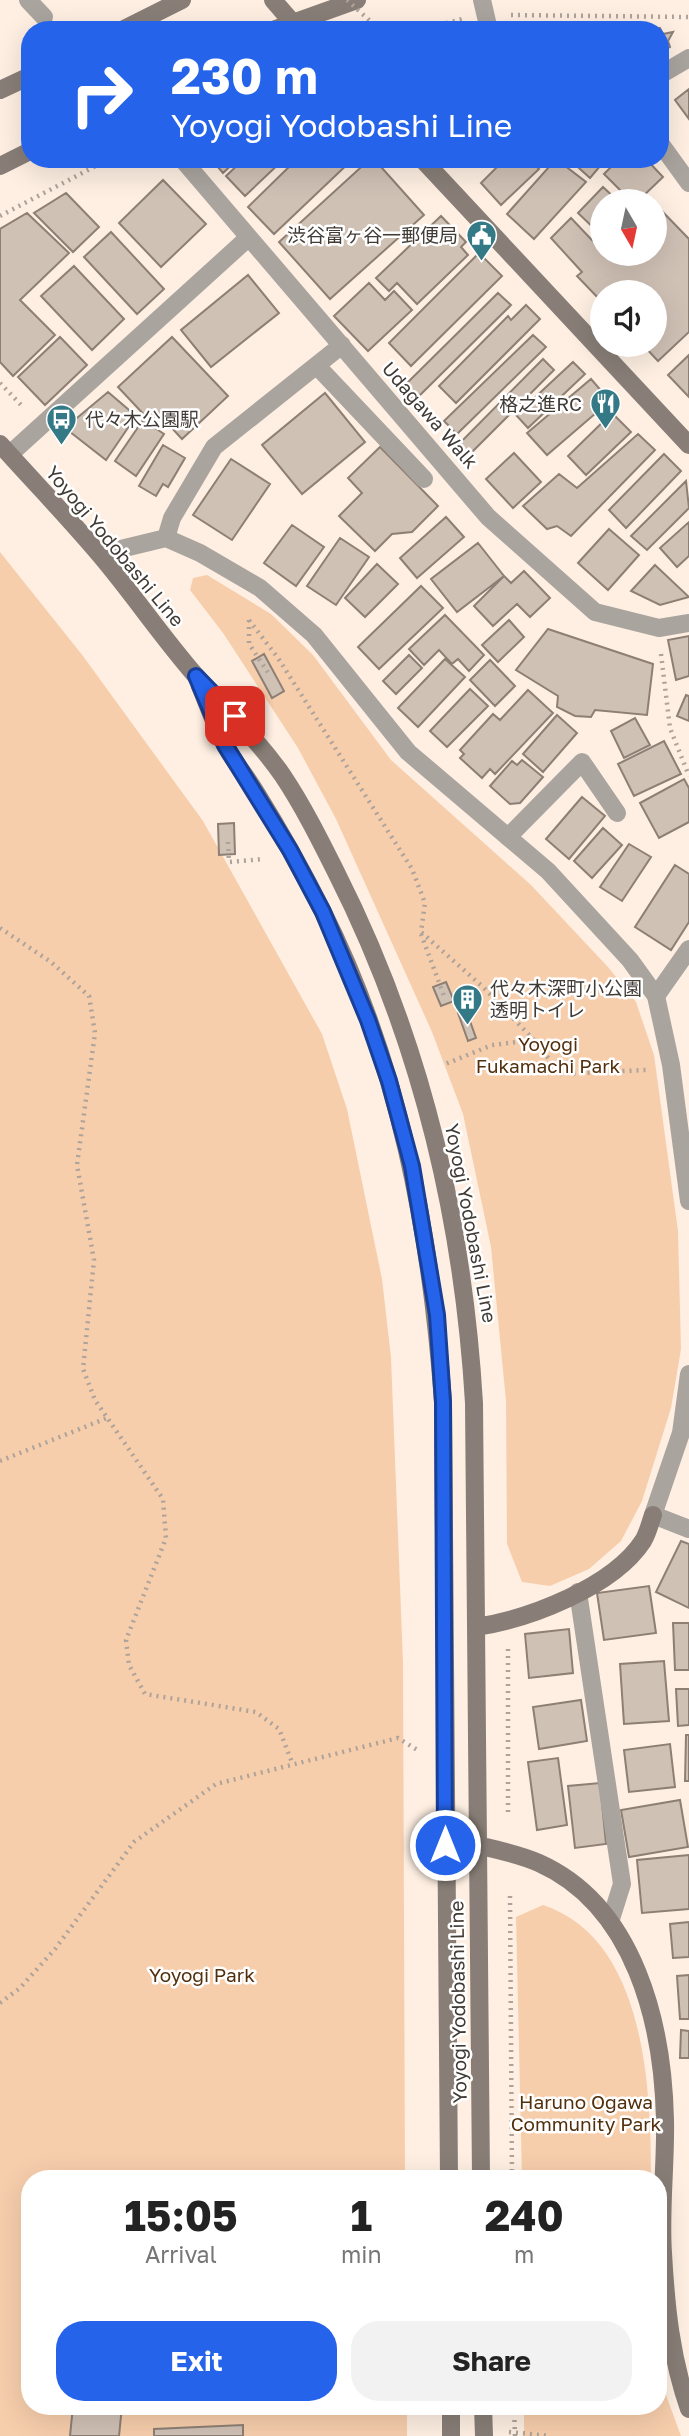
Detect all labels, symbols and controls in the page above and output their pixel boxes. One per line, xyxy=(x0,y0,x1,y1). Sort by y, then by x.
text: 230 m xyxy=(171,46,318,105)
icon: right xyxy=(56,49,147,140)
text: Yoyogi Yodobashi Line xyxy=(171,106,512,144)
north arrow xyxy=(590,189,667,266)
map controls xyxy=(590,189,667,357)
public building icon: 渋谷富ヶ谷一郵便局 xyxy=(464,218,498,262)
place label: 渋谷富ヶ谷一郵便局 xyxy=(287,223,458,246)
button: sound xyxy=(590,280,667,357)
street label: Udagawa Walk xyxy=(378,357,483,473)
restaurant icon: 格之進RC xyxy=(588,387,622,431)
place label: 格之進RC xyxy=(499,392,582,415)
bus stop icon: 代々木公園駅 xyxy=(45,402,79,446)
place label: 代々木公園駅 xyxy=(85,407,199,430)
street label: Yoyogi Yodobashi Line xyxy=(41,461,189,631)
pin xyxy=(205,686,265,746)
icon: arrive xyxy=(216,697,254,735)
place label: 代々木深町小公園 透明トイレ xyxy=(490,976,642,1021)
building icon: 代々木深町小公園 透明トイレ xyxy=(450,982,484,1026)
park label: Yoyogi Fukamachi Park xyxy=(476,1032,621,1077)
street label: Yoyogi Yodobashi Line xyxy=(441,1121,502,1325)
position arrow xyxy=(408,1808,482,1882)
street label: Yoyogi Yodobashi Line xyxy=(444,1901,471,2104)
park label: Yoyogi Park xyxy=(149,1963,255,1986)
park label: Haruno Ogawa Community Park xyxy=(511,2090,662,2135)
text: 15:05 xyxy=(124,2190,238,2240)
text: 1 xyxy=(350,2190,372,2240)
text: 240 xyxy=(485,2190,564,2240)
text: Arrival xyxy=(145,2240,217,2268)
text: min xyxy=(341,2240,382,2268)
text: m xyxy=(514,2240,534,2268)
button: Exit xyxy=(56,2321,337,2401)
button: Share xyxy=(351,2321,632,2401)

